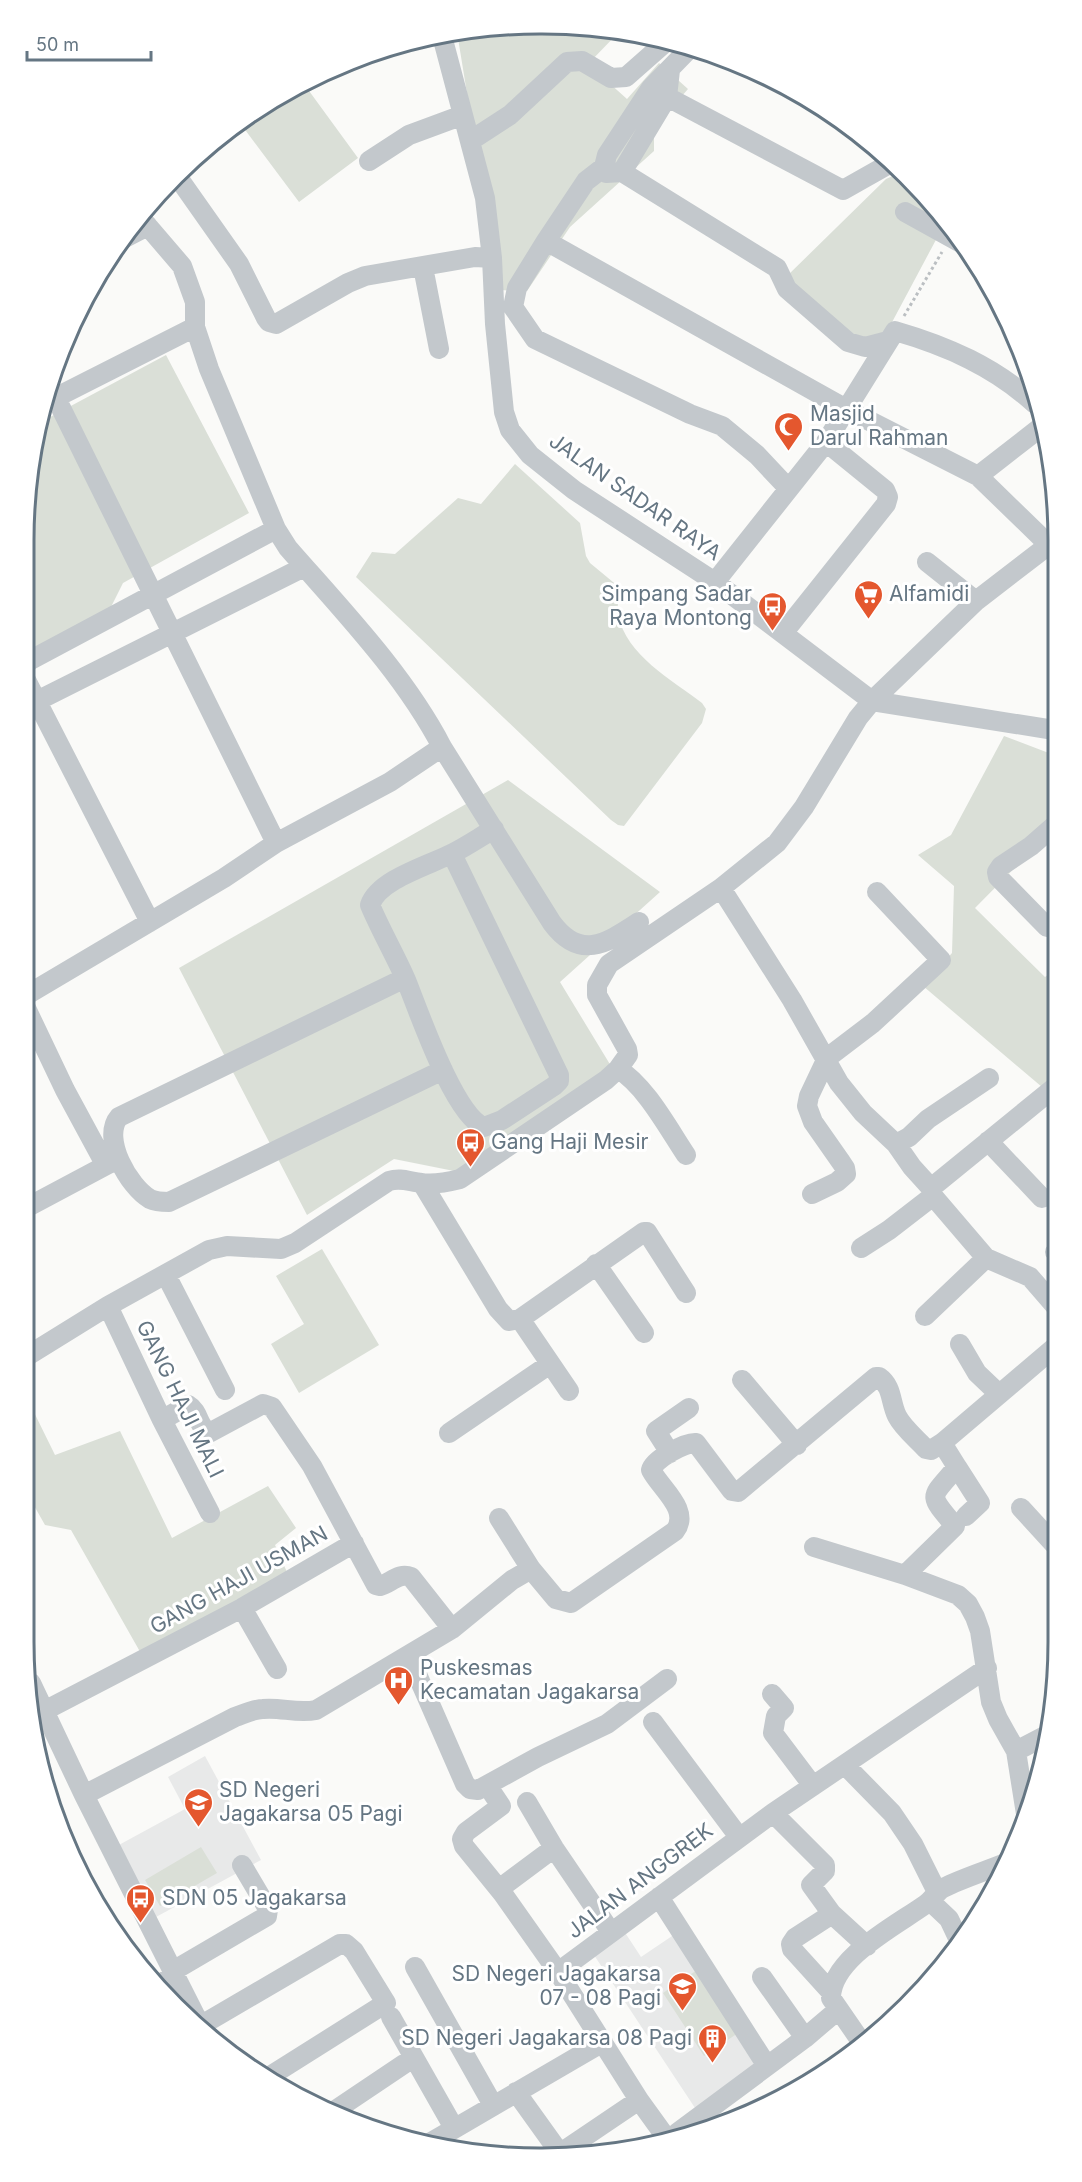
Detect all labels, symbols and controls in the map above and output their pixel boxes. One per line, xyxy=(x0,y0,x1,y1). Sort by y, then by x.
scale bar xyxy=(27,24,152,62)
text: 50 m xyxy=(36,34,79,55)
place label: Masjid Darul Rahman xyxy=(810,401,948,450)
mosque icon: Masjid Darul Rahman xyxy=(773,410,805,452)
street label: JALAN SADAR RAYA xyxy=(545,428,726,565)
supermarket icon: Alfamidi xyxy=(852,578,884,620)
place label: Simpang Sadar Raya Montong xyxy=(601,581,752,630)
place label: Alfamidi xyxy=(889,581,969,606)
bus stop icon: Simpang Sadar Raya Montong xyxy=(757,590,789,632)
bus stop icon: Gang Haji Mesir xyxy=(454,1126,486,1168)
place label: Gang Haji Mesir xyxy=(491,1129,649,1154)
street label: GANG HAJI MALI xyxy=(132,1316,229,1481)
street label: GANG HAJI USMAN xyxy=(146,1520,332,1639)
place label: Puskesmas Kecamatan Jagakarsa xyxy=(420,1655,639,1704)
hospital icon: Puskesmas Kecamatan Jagakarsa xyxy=(383,1664,415,1706)
place label: SD Negeri Jagakarsa 05 Pagi xyxy=(219,1777,403,1826)
school or university icon: SD Negeri Jagakarsa 05 Pagi xyxy=(182,1786,214,1828)
street label: JALAN ANGGREK xyxy=(562,1818,718,1944)
bus stop icon: SDN 05 Jagakarsa xyxy=(125,1882,157,1924)
place label: SDN 05 Jagakarsa xyxy=(162,1885,347,1910)
place label: SD Negeri Jagakarsa 07 - 08 Pagi xyxy=(452,1961,661,2010)
school or university icon: SD Negeri Jagakarsa 07 - 08 Pagi xyxy=(666,1970,698,2012)
building icon: SD Negeri Jagakarsa 08 Pagi xyxy=(697,2022,729,2064)
place label: SD Negeri Jagakarsa 08 Pagi xyxy=(401,2025,692,2050)

